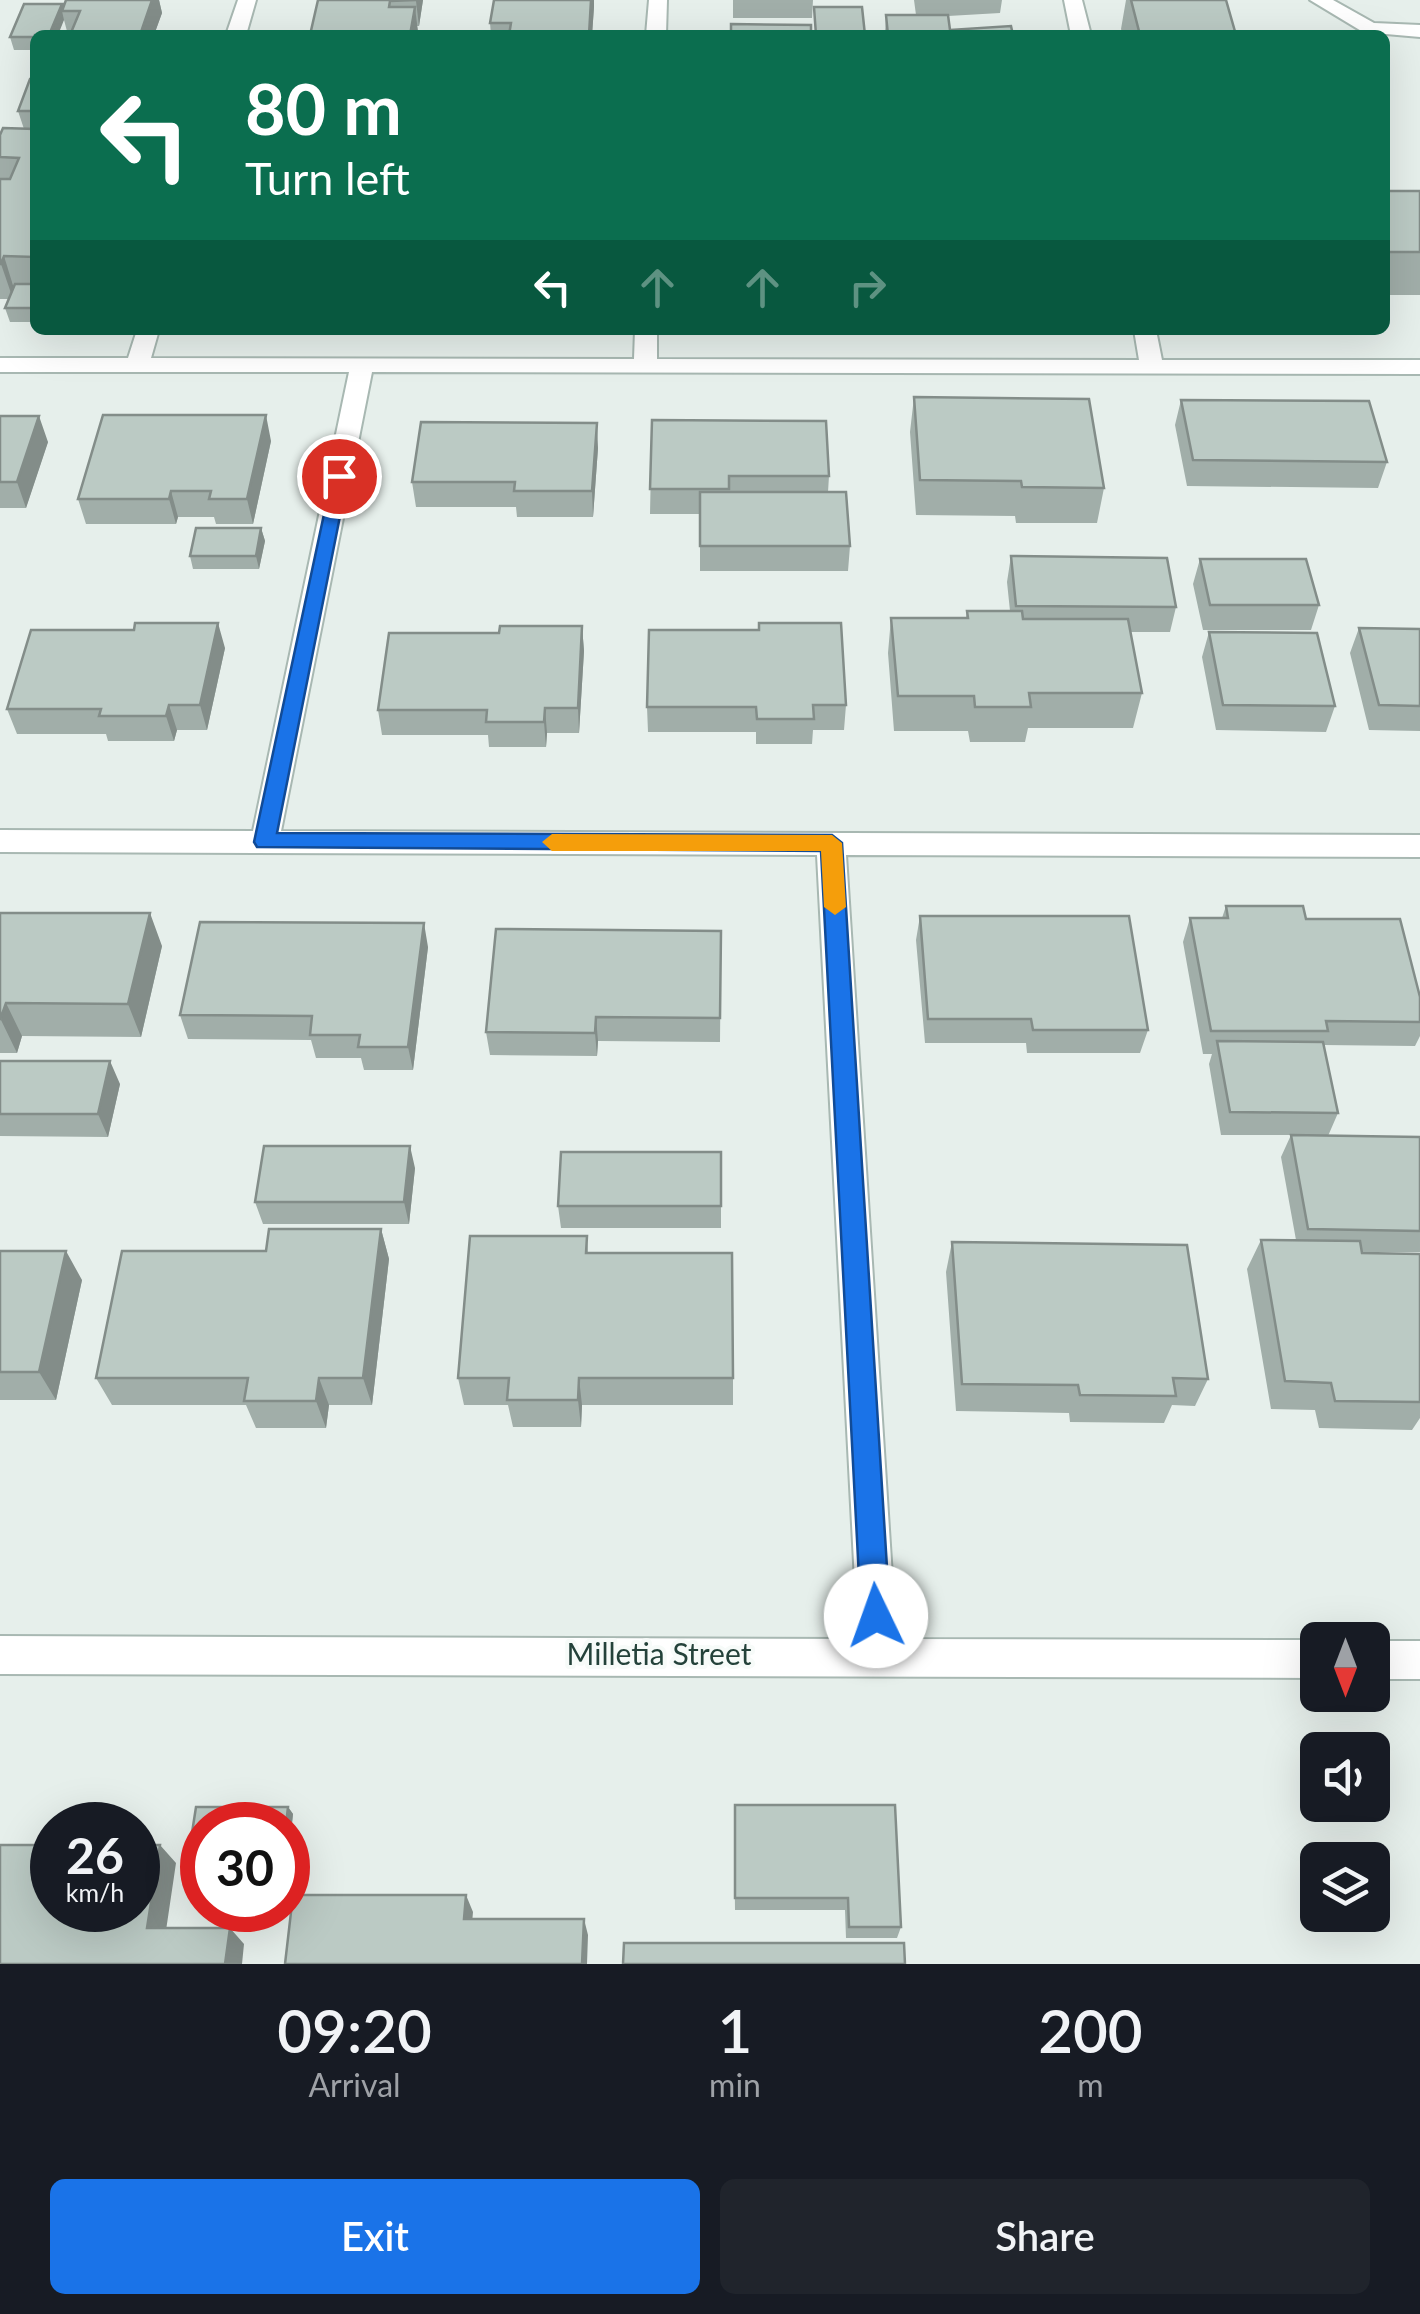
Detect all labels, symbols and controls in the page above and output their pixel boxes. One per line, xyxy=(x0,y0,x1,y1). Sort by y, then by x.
text: 80 m xyxy=(245,66,402,150)
icon: left xyxy=(80,70,210,200)
text: Turn left xyxy=(245,151,410,205)
icon: left xyxy=(525,260,580,315)
icon: ahead xyxy=(630,260,685,315)
icon: ahead xyxy=(735,260,790,315)
icon: right xyxy=(840,260,895,315)
pin xyxy=(297,434,382,519)
icon: arrive xyxy=(312,449,367,504)
position arrow xyxy=(824,1564,928,1668)
north arrow xyxy=(1300,1622,1390,1712)
map controls xyxy=(1300,1622,1390,1932)
street label: Milletia Street xyxy=(567,1635,752,1671)
button: sound xyxy=(1300,1732,1390,1822)
speed limit sign: 30 xyxy=(180,1802,310,1932)
text: 26 xyxy=(66,1825,124,1885)
button: layers xyxy=(1300,1842,1390,1932)
text: km/h xyxy=(66,1877,124,1907)
text: 09:20 xyxy=(277,1994,432,2066)
text: 1 xyxy=(718,1994,752,2066)
text: 200 xyxy=(1038,1994,1143,2066)
text: Arrival xyxy=(308,2065,401,2104)
text: min xyxy=(709,2065,761,2104)
text: m xyxy=(1077,2065,1104,2104)
button: Exit xyxy=(50,2179,700,2294)
button: Share xyxy=(720,2179,1370,2294)

